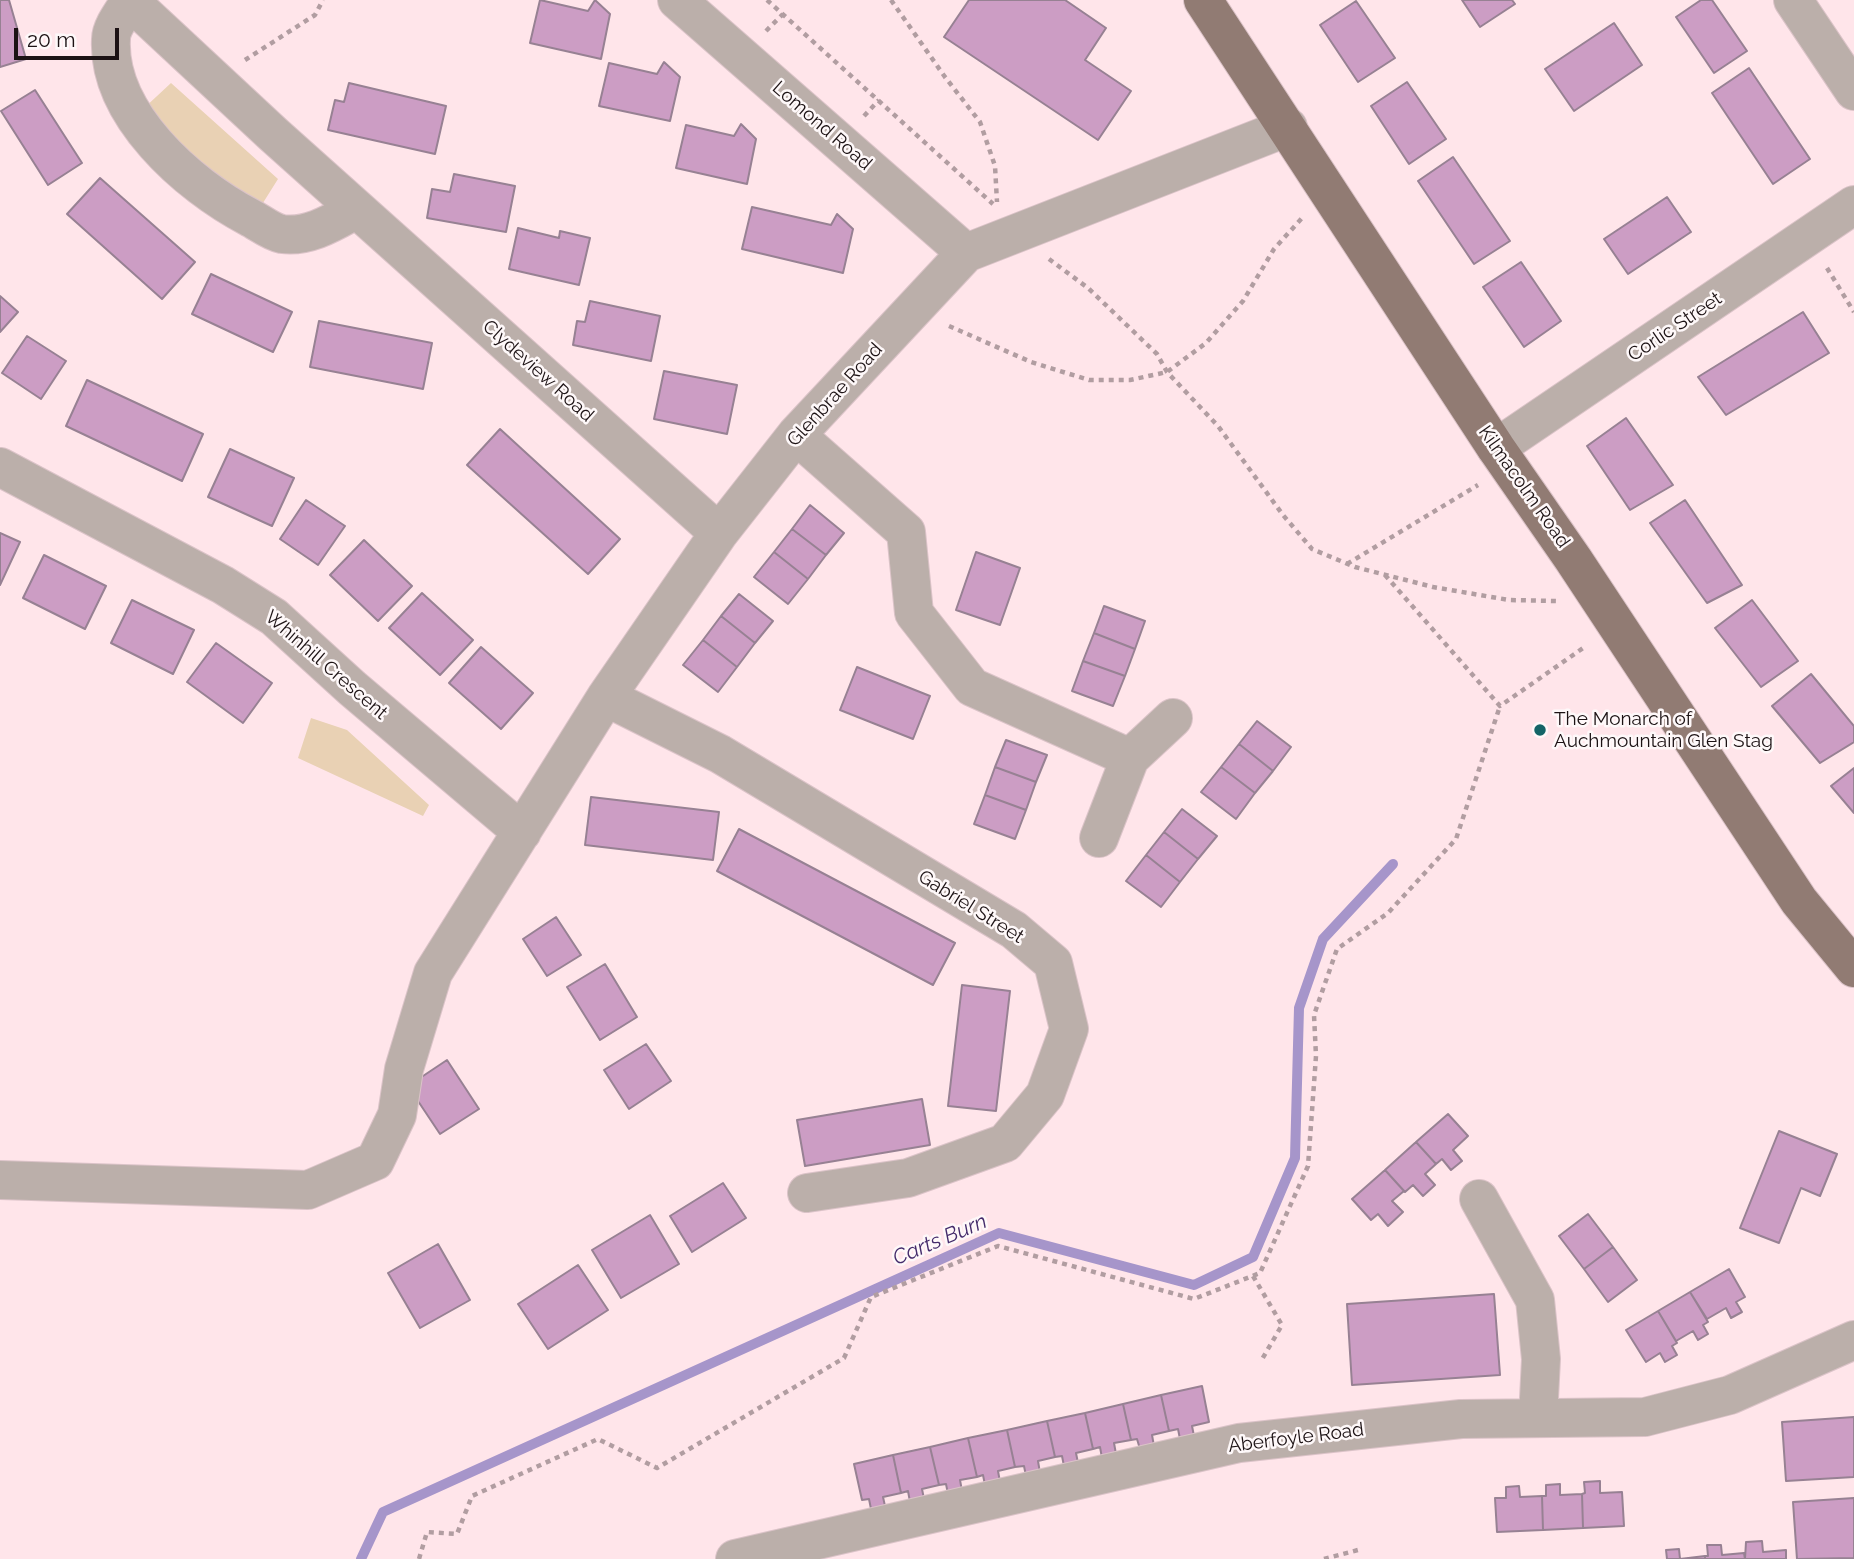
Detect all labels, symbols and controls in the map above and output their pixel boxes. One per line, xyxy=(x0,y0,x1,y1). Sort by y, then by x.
scale bar xyxy=(18,14,122,58)
text: 20 m xyxy=(27,27,75,52)
street label: Lomond Road xyxy=(768,77,876,175)
street label: Corlic Street xyxy=(1624,287,1726,367)
street label: Clydeview Road xyxy=(478,315,598,427)
street label: Glenbrae Road xyxy=(783,339,887,451)
street label: Kilmacolm Road xyxy=(1473,421,1575,553)
street label: Whinhill Crescent xyxy=(260,606,392,724)
place label: The Monarch of Auchmountain Glen Stag xyxy=(1554,708,1773,752)
marker: The Monarch of Auchmountain Glen Stag xyxy=(1532,722,1548,738)
street label: Gabriel Street xyxy=(914,865,1028,949)
water label: Carts Burn xyxy=(889,1209,991,1271)
street label: Aberfoyle Road xyxy=(1227,1418,1365,1458)

